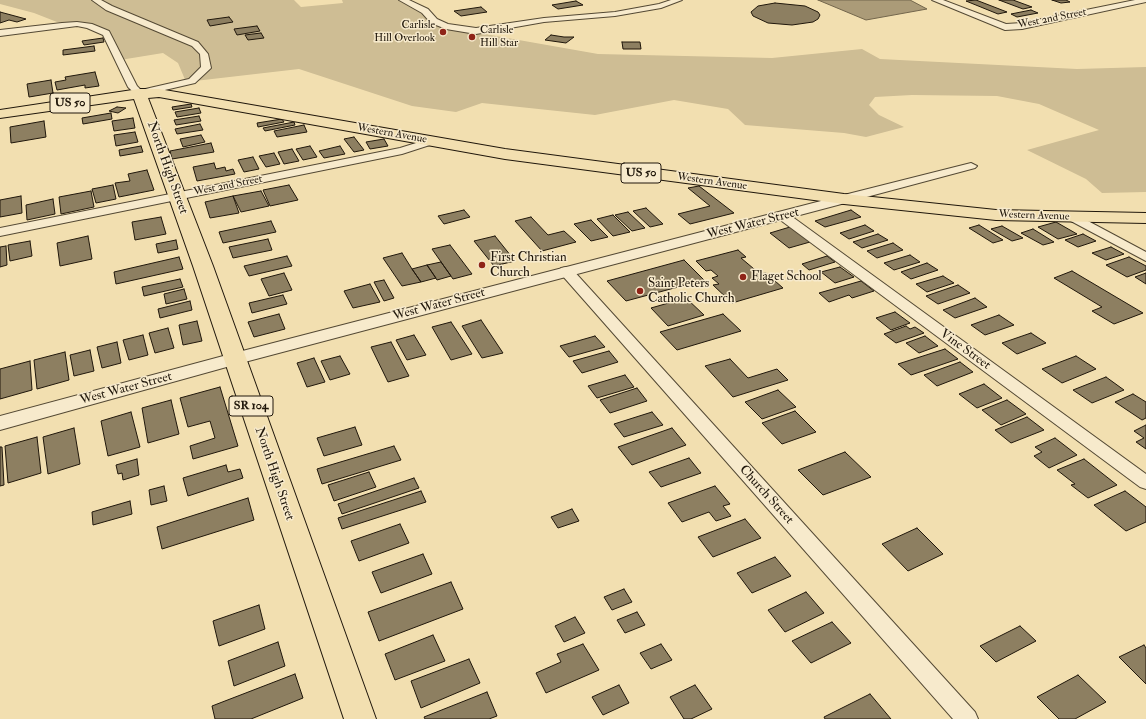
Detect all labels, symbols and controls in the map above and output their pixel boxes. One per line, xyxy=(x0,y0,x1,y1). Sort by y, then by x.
street label: West 2nd Street xyxy=(1016,6,1088,32)
place label: Carlisle Hill Overlook xyxy=(374,19,435,45)
place label: Carlisle Hill Star xyxy=(480,24,518,50)
marker: Carlisle Hill Overlook xyxy=(438,27,448,37)
marker: Carlisle Hill Star xyxy=(467,32,477,42)
road number: US 50 xyxy=(50,93,90,113)
street label: North High Street xyxy=(143,119,191,217)
street label: Western Avenue xyxy=(356,121,428,147)
road number: US 50 xyxy=(621,163,661,183)
street label: Western Avenue xyxy=(676,171,748,193)
street label: West 2nd Street xyxy=(192,173,264,199)
street label: West Water Street xyxy=(705,205,801,243)
street label: Western Avenue xyxy=(998,208,1070,224)
place label: First Christian Church xyxy=(490,250,567,281)
marker: First Christian Church xyxy=(477,260,487,270)
place label: Flaget School xyxy=(751,269,822,285)
marker: Flaget School xyxy=(738,272,748,282)
place label: Saint Peters Catholic Church xyxy=(648,276,735,307)
street label: West Water Street xyxy=(391,285,487,325)
marker: Saint Peters Catholic Church xyxy=(635,286,645,296)
street label: Vine Street xyxy=(937,326,993,374)
street label: West Water Street xyxy=(78,369,174,409)
road number: SR 104 xyxy=(229,396,273,416)
street label: North High Street xyxy=(251,425,297,523)
street label: Church Street xyxy=(735,462,797,528)

